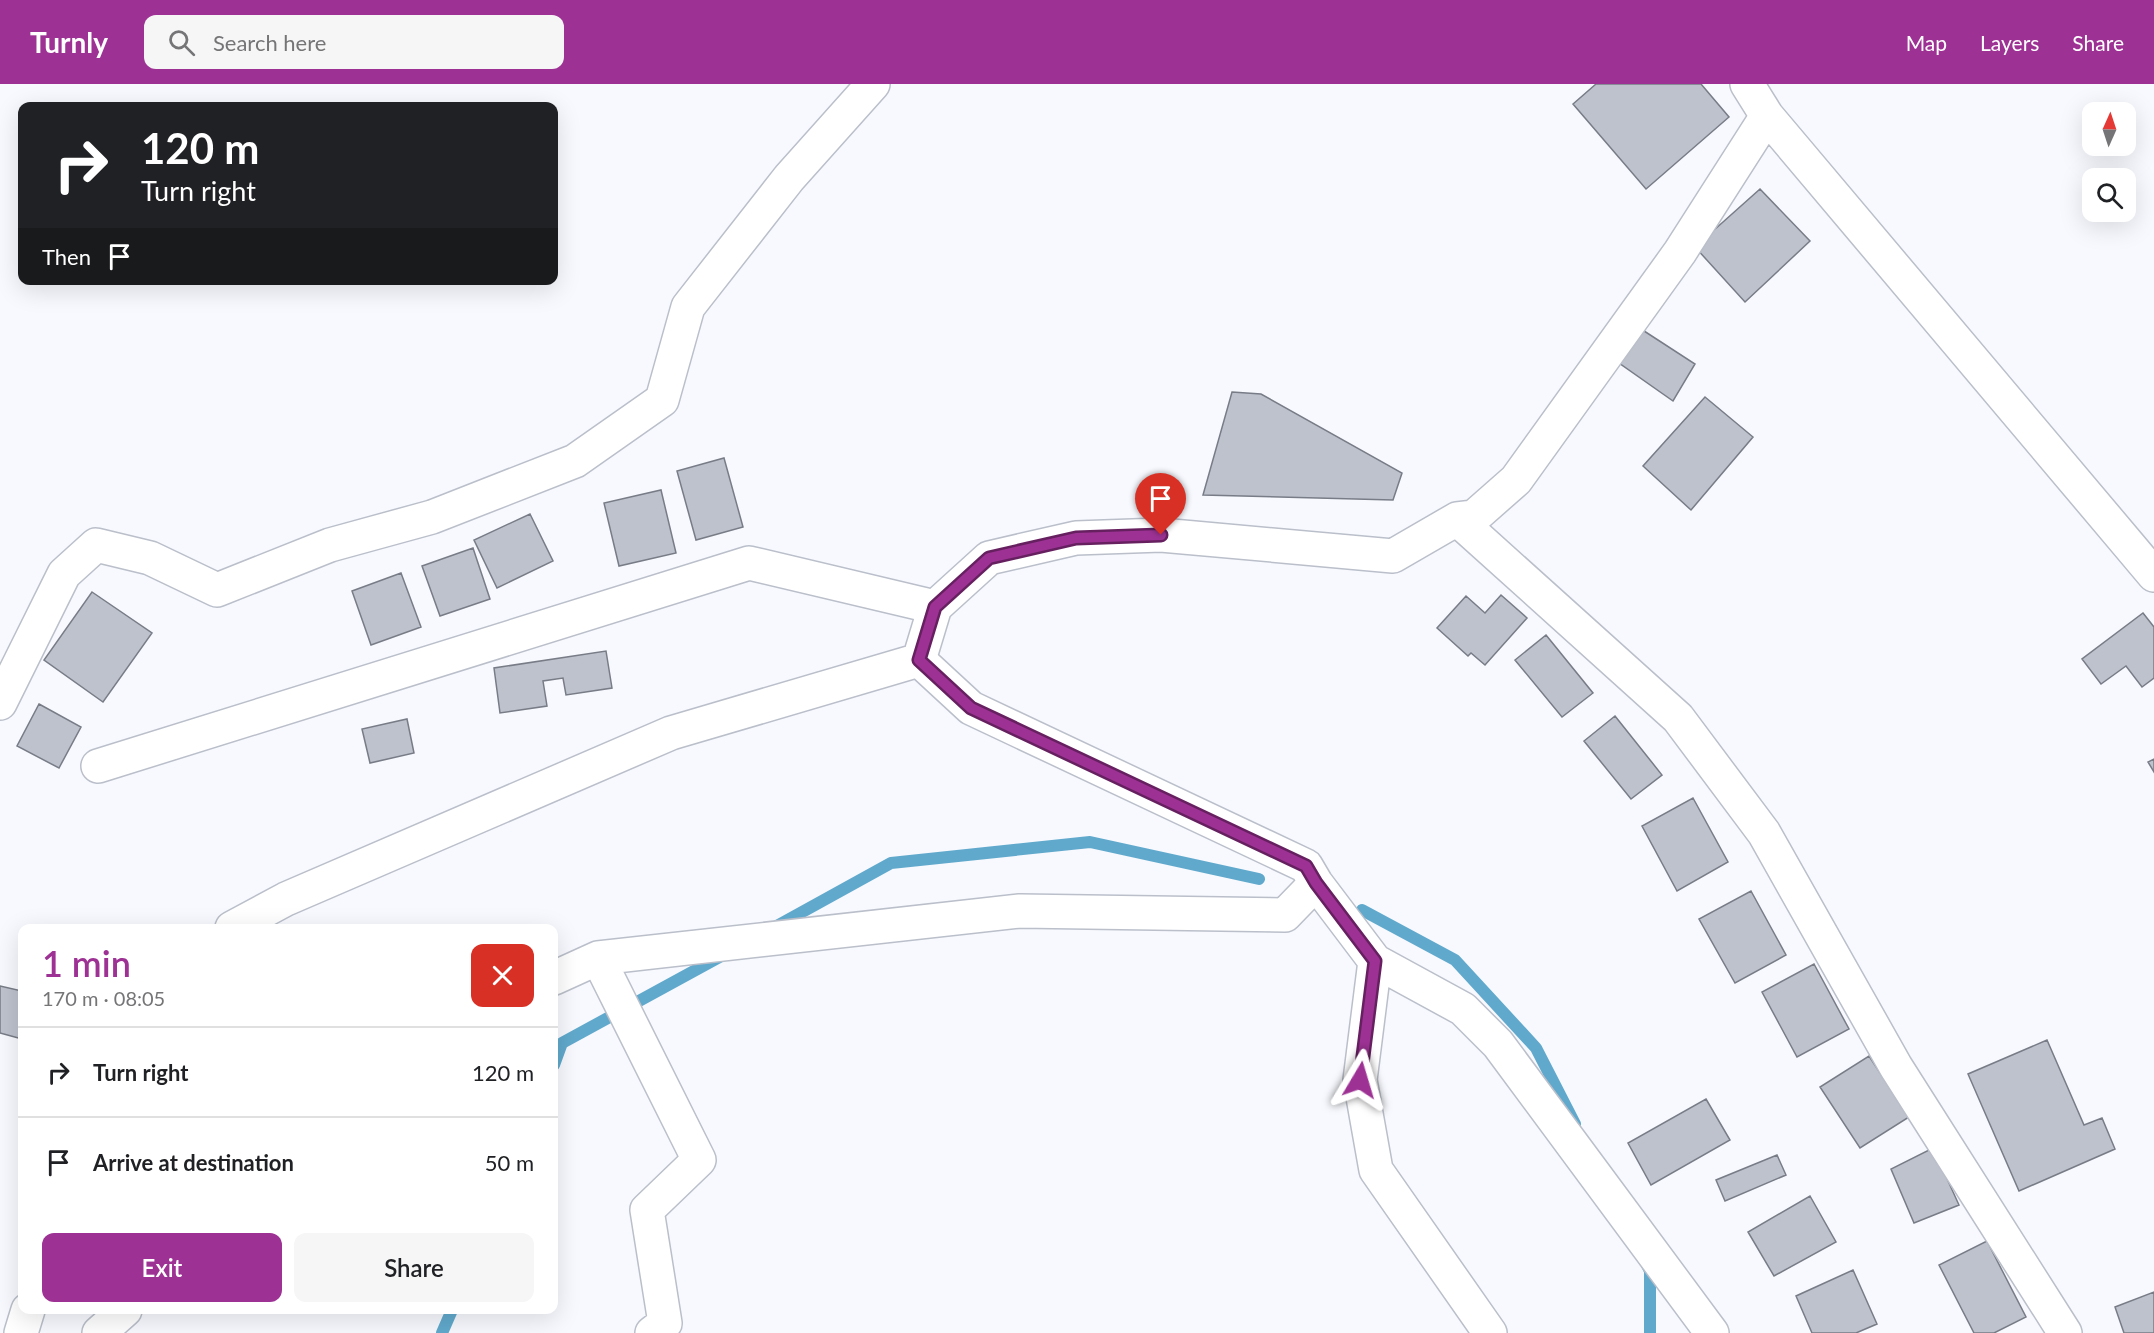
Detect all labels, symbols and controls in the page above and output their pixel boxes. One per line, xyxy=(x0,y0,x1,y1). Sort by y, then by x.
search box xyxy=(144,15,564,69)
text: Turnly xyxy=(30,25,108,59)
icon: search xyxy=(165,26,198,59)
text: Search here xyxy=(213,29,326,56)
text: Map xyxy=(1906,30,1947,55)
text: Layers xyxy=(1980,30,2039,55)
text: Share xyxy=(2072,30,2124,55)
north arrow xyxy=(2082,102,2136,156)
map controls xyxy=(2082,102,2136,222)
text: 120 m xyxy=(141,123,259,173)
icon: right xyxy=(42,126,120,204)
button: search xyxy=(2082,168,2136,222)
text: Turn right xyxy=(141,174,256,207)
icon: arrive xyxy=(103,240,136,273)
text: Then xyxy=(42,243,91,270)
pin xyxy=(1135,473,1186,535)
icon: arrive xyxy=(1144,482,1177,515)
text: 1 min xyxy=(42,941,131,985)
button: close xyxy=(471,944,534,1007)
text: 170 m · 08:05 xyxy=(42,986,165,1010)
position arrow xyxy=(1328,1048,1392,1112)
icon: right xyxy=(42,1056,75,1089)
text: Turn right xyxy=(93,1059,188,1086)
text: 120 m xyxy=(472,1059,534,1086)
icon: arrive xyxy=(42,1146,75,1179)
text: Arrive at destination xyxy=(93,1149,294,1176)
text: 50 m xyxy=(485,1149,534,1176)
button: Exit xyxy=(42,1233,282,1302)
button: Share xyxy=(294,1233,534,1302)

